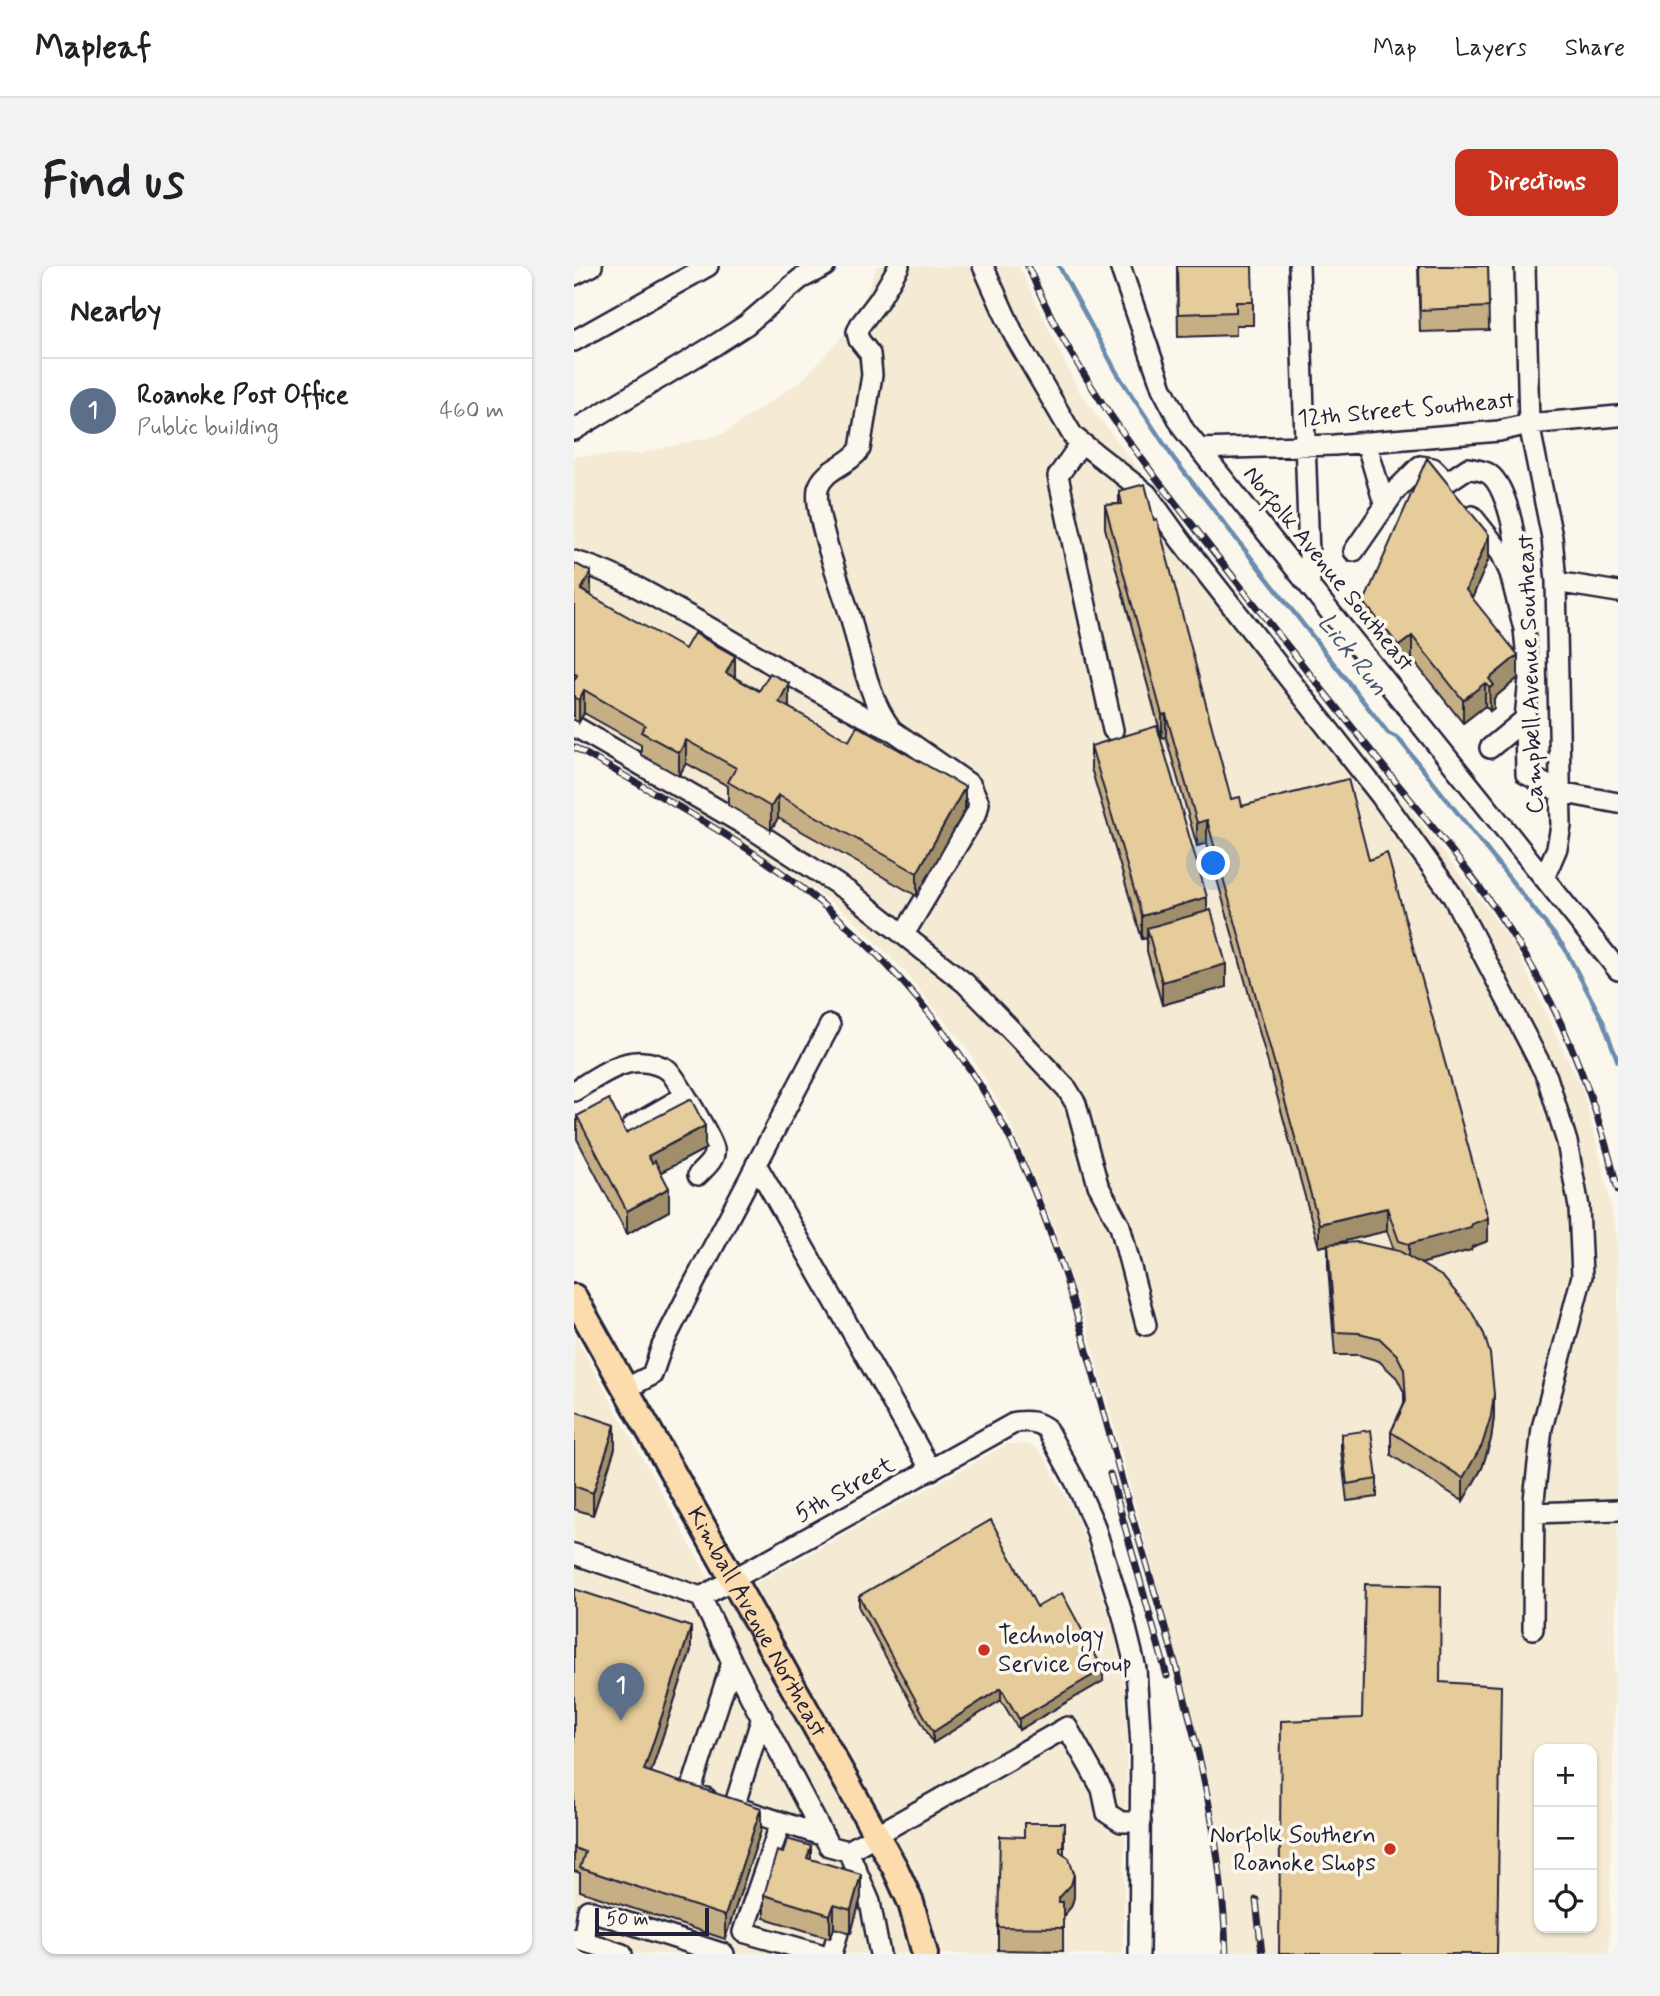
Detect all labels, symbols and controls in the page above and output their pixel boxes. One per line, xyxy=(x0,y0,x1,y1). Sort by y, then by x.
text: Mapleaf xyxy=(35,26,151,70)
text: Map xyxy=(1373,33,1417,64)
text: Layers xyxy=(1455,33,1527,64)
text: Share xyxy=(1565,33,1625,64)
button: Directions xyxy=(1455,149,1618,216)
text: Find us xyxy=(42,150,185,215)
text: Nearby xyxy=(70,292,161,331)
text: Roanoke Post Office xyxy=(137,379,348,413)
street label: 12th Street Southeast xyxy=(1296,385,1516,435)
text: 1 xyxy=(88,396,98,426)
text: 460 m xyxy=(440,396,504,426)
text: Public building xyxy=(137,413,279,443)
street label: Norfolk Avenue Southeast xyxy=(1234,460,1421,680)
street label: Campbell Avenue Southeast xyxy=(1511,533,1551,814)
water label: Lick Run xyxy=(1309,607,1395,703)
your location xyxy=(1196,846,1230,880)
street label: 5th Street xyxy=(789,1450,901,1530)
street label: Kimball Avenue Northeast xyxy=(680,1501,834,1743)
place label: Technology Service Group xyxy=(998,1621,1132,1680)
marker: Technology Service Group xyxy=(976,1642,992,1658)
pin: 1 xyxy=(598,1663,644,1721)
map controls xyxy=(1534,1744,1597,1933)
button: + xyxy=(1534,1744,1597,1807)
button: − xyxy=(1534,1807,1597,1870)
place label: Norfolk Southern Roanoke Shops xyxy=(1210,1820,1376,1879)
marker: Norfolk Southern Roanoke Shops xyxy=(1382,1841,1398,1857)
button: locate xyxy=(1534,1870,1597,1933)
scale bar xyxy=(595,1905,709,1937)
text: 50 m xyxy=(606,1907,649,1932)

